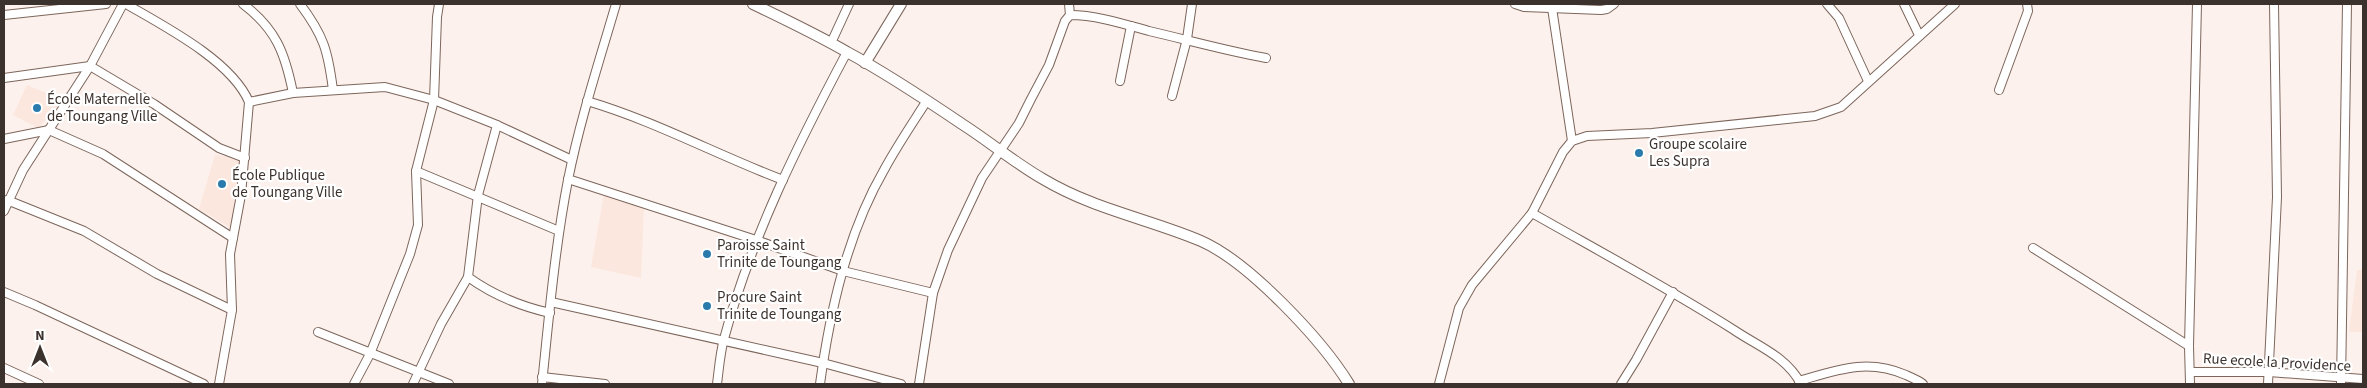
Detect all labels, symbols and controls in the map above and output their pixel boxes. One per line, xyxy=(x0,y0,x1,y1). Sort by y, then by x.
place label: École Maternelle de Toungang Ville xyxy=(47,89,157,127)
marker: École Maternelle de Toungang Ville xyxy=(31,102,43,114)
place label: Groupe scolaire Les Supra xyxy=(1649,134,1747,172)
marker: Groupe scolaire Les Supra xyxy=(1633,147,1645,159)
place label: École Publique de Toungang Ville xyxy=(232,165,342,203)
marker: École Publique de Toungang Ville xyxy=(216,178,228,190)
place label: Paroisse Saint Trinite de Toungang xyxy=(717,235,842,273)
marker: Paroisse Saint Trinite de Toungang xyxy=(701,248,713,260)
place label: Procure Saint Trinite de Toungang xyxy=(717,287,842,325)
marker: Procure Saint Trinite de Toungang xyxy=(701,300,713,312)
north arrow xyxy=(15,323,65,373)
text: N xyxy=(35,326,45,346)
street label: Rue ecole la Providence xyxy=(2202,348,2351,377)

